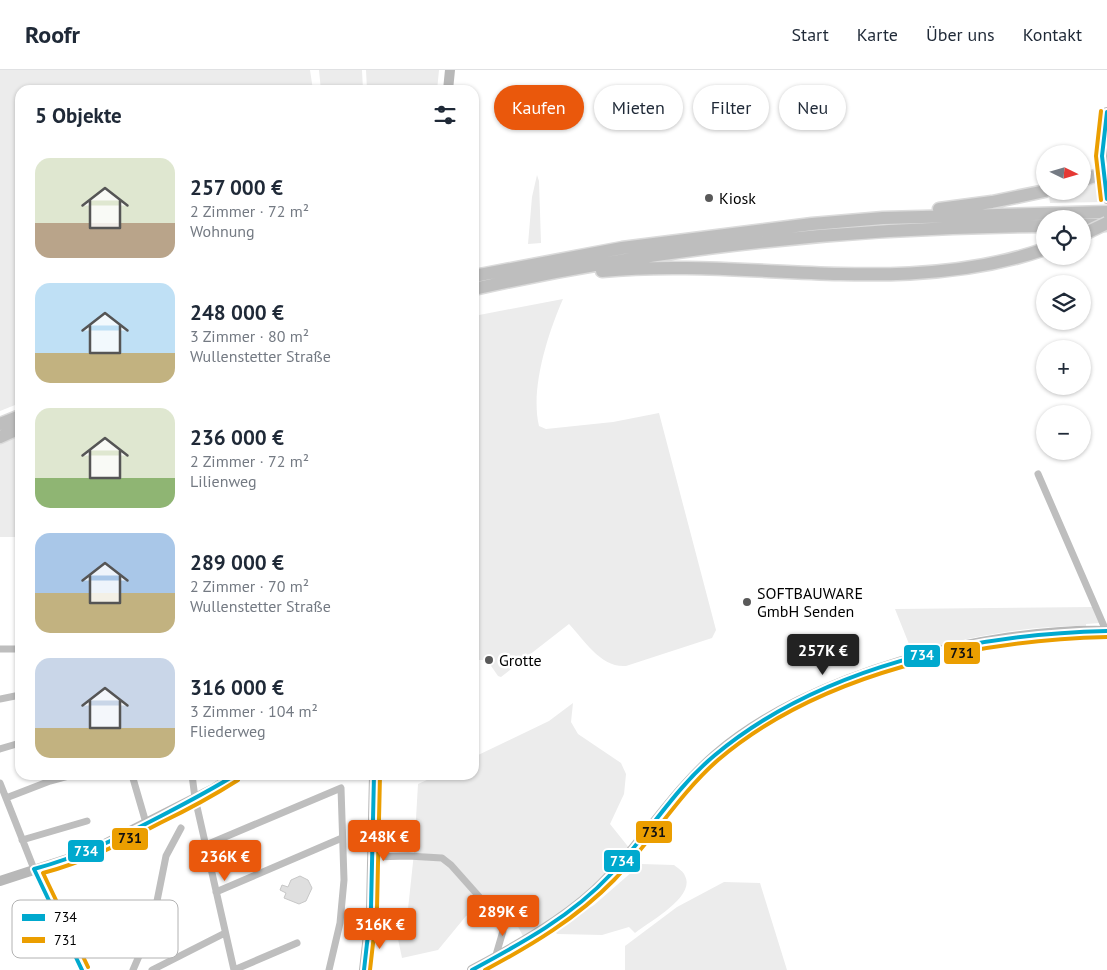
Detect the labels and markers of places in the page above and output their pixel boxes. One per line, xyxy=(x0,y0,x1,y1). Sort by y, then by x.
place label: Kiosk xyxy=(719,188,756,208)
marker: Kiosk xyxy=(703,192,715,204)
place label: SOFTBAUWARE GmbH Senden xyxy=(757,583,863,621)
marker: SOFTBAUWARE GmbH Senden xyxy=(741,596,753,608)
pin: 257K € xyxy=(782,634,864,676)
place label: Grotte xyxy=(499,650,542,670)
marker: Grotte xyxy=(483,654,495,666)
pin: 248K € xyxy=(343,820,425,862)
pin: 236K € xyxy=(184,840,266,882)
pin: 289K € xyxy=(462,894,544,937)
pin: 316K € xyxy=(339,908,421,950)

